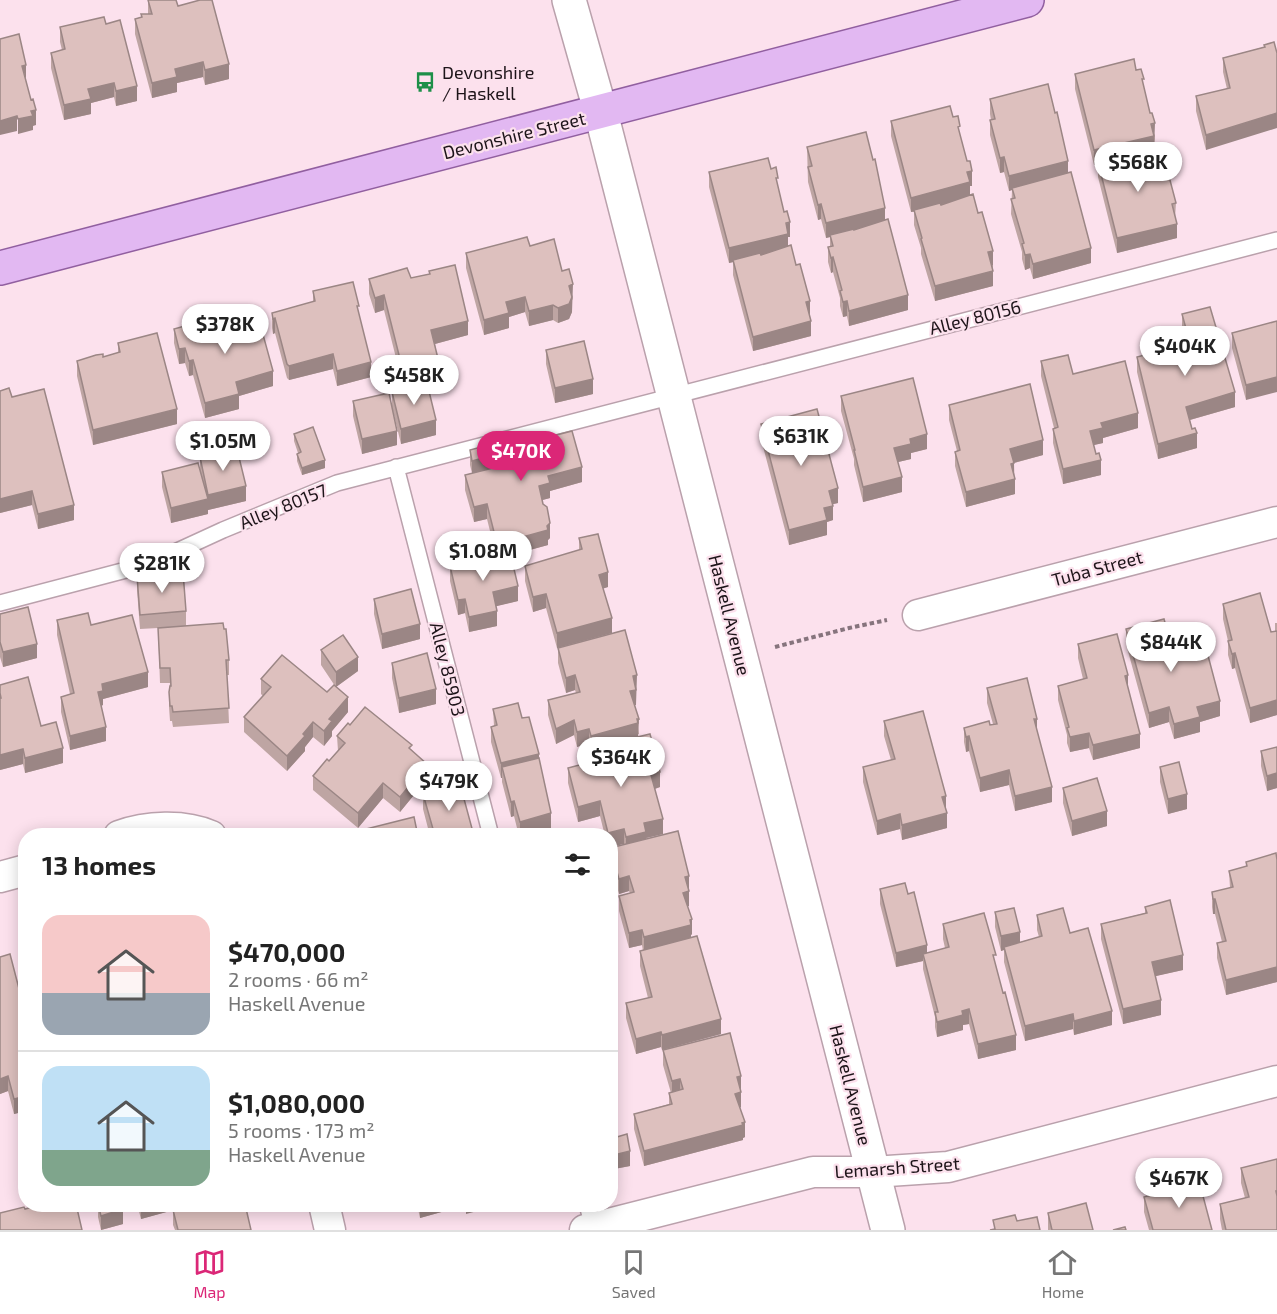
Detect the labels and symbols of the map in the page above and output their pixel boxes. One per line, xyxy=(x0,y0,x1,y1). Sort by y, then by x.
place label: Devonshire / Haskell xyxy=(442,61,534,104)
bus stop icon: Devonshire / Haskell xyxy=(413,70,437,94)
street label: Devonshire Street xyxy=(440,107,588,163)
pin: $568K xyxy=(1096,142,1180,193)
street label: Alley 80156 xyxy=(927,295,1023,339)
pin: $378K xyxy=(183,304,267,355)
pin: $404K xyxy=(1143,326,1227,377)
pin: $458K xyxy=(372,355,456,406)
pin: $631K xyxy=(759,416,843,467)
pin: $1.05M xyxy=(174,421,272,472)
pin: $470K xyxy=(479,431,563,482)
street label: Alley 80157 xyxy=(236,478,330,534)
pin: $1.08M xyxy=(434,531,532,582)
pin: $281K xyxy=(120,543,204,594)
street label: Tuba Street xyxy=(1049,545,1145,591)
street label: Haskell Avenue xyxy=(704,552,756,678)
street label: Alley 85903 xyxy=(426,620,470,718)
pin: $844K xyxy=(1129,622,1213,673)
pin: $364K xyxy=(579,737,663,788)
pin: $479K xyxy=(407,761,491,812)
street label: Haskell Avenue xyxy=(825,1022,877,1148)
street label: Lemarsh Street xyxy=(834,1152,960,1182)
pin: $467K xyxy=(1137,1158,1221,1209)

